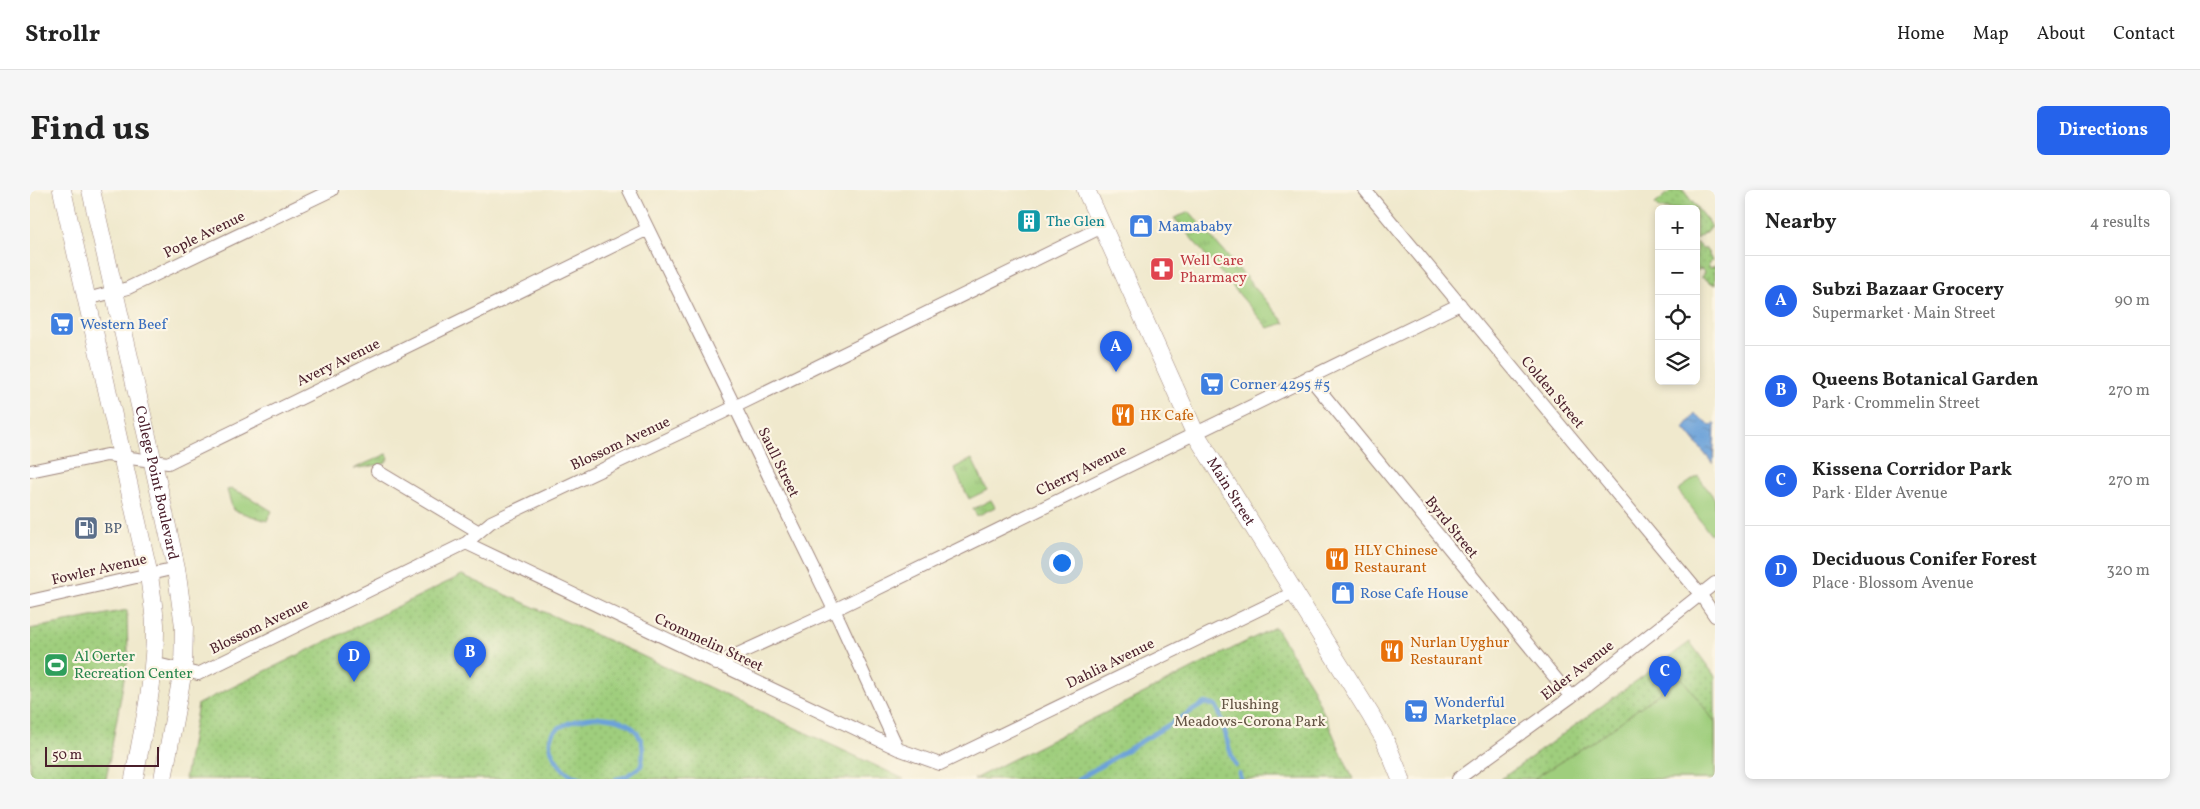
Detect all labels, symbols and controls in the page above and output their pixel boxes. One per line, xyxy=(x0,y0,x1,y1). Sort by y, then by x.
text: Strollr xyxy=(25,18,100,52)
text: Home xyxy=(1897,22,1945,47)
text: Map xyxy=(1973,22,2009,47)
text: About xyxy=(2037,22,2085,47)
text: Contact xyxy=(2113,22,2175,47)
text: Find us xyxy=(30,106,150,154)
button: Directions xyxy=(2037,106,2170,155)
map controls xyxy=(1655,205,1700,385)
button: + xyxy=(1655,205,1700,250)
street label: Pople Avenue xyxy=(160,207,249,264)
building icon: The Glen xyxy=(1016,208,1042,234)
text: Nearby xyxy=(1765,208,1836,237)
place label: The Glen xyxy=(1046,212,1105,233)
text: 4 results xyxy=(2090,212,2150,234)
shop icon: Mamababy xyxy=(1128,213,1154,239)
place label: Mamababy xyxy=(1158,217,1232,238)
button: − xyxy=(1655,250,1700,295)
place label: Well Care Pharmacy xyxy=(1180,251,1247,289)
pharmacy icon: Well Care Pharmacy xyxy=(1149,256,1175,282)
text: Subzi Bazaar Grocery xyxy=(1812,277,2004,303)
text: A xyxy=(1775,290,1787,312)
text: 90 m xyxy=(2114,290,2150,312)
button: locate xyxy=(1655,295,1700,340)
text: Supermarket · Main Street xyxy=(1812,303,1996,325)
supermarket icon: Western Beef xyxy=(49,311,75,337)
place label: Western Beef xyxy=(80,315,168,336)
pin: A xyxy=(1100,331,1132,372)
street label: Avery Avenue xyxy=(293,334,384,393)
button: layers xyxy=(1655,340,1700,385)
street label: Colden Street xyxy=(1515,352,1588,434)
text: Queens Botanical Garden xyxy=(1812,367,2039,393)
supermarket icon: Corner 4295 #5 xyxy=(1199,371,1225,397)
place label: Corner 4295 #5 xyxy=(1230,375,1330,396)
text: B xyxy=(1776,380,1786,402)
text: 270 m xyxy=(2108,380,2150,402)
text: Park · Crommelin Street xyxy=(1812,393,1980,415)
restaurant icon: HK Cafe xyxy=(1110,402,1136,428)
street label: College Point Boulevard xyxy=(128,404,183,562)
place label: HK Cafe xyxy=(1140,406,1194,427)
street label: Blossom Avenue xyxy=(567,412,674,477)
street label: Saull Street xyxy=(752,424,804,501)
street label: Cherry Avenue xyxy=(1033,440,1130,502)
street label: Main Street xyxy=(1201,454,1259,530)
text: Kissena Corridor Park xyxy=(1812,457,2012,483)
text: C xyxy=(1776,470,1786,492)
text: 270 m xyxy=(2108,470,2150,492)
text: Park · Elder Avenue xyxy=(1812,483,1947,505)
street label: Byrd Street xyxy=(1419,492,1482,564)
fuel station icon: BP xyxy=(73,515,99,541)
place label: BP xyxy=(104,519,122,540)
place label: HLY Chinese Restaurant xyxy=(1354,541,1438,579)
restaurant icon: HLY Chinese Restaurant xyxy=(1324,546,1350,572)
text: Deciduous Conifer Forest xyxy=(1812,547,2037,573)
street label: Fowler Avenue xyxy=(50,549,149,592)
your location xyxy=(1049,550,1075,576)
text: D xyxy=(1775,560,1787,582)
text: 320 m xyxy=(2106,560,2150,582)
text: Place · Blossom Avenue xyxy=(1812,573,1974,595)
shop icon: Rose Cafe House xyxy=(1330,580,1356,606)
place label: Rose Cafe House xyxy=(1360,584,1468,605)
street label: Blossom Avenue xyxy=(207,594,313,660)
street label: Crommelin Street xyxy=(650,609,766,678)
place label: Nurlan Uyghur Restaurant xyxy=(1410,633,1509,671)
street label: Dahlia Avenue xyxy=(1063,634,1158,695)
street label: Elder Avenue xyxy=(1537,636,1619,706)
pin: B xyxy=(454,637,486,678)
restaurant icon: Nurlan Uyghur Restaurant xyxy=(1379,638,1405,664)
pin: D xyxy=(338,641,370,682)
place label: Al Oerter Recreation Center xyxy=(74,647,193,685)
sports icon: Al Oerter Recreation Center xyxy=(43,652,69,678)
pin: C xyxy=(1649,656,1681,697)
place label: Wonderful Marketplace xyxy=(1434,693,1516,731)
park label: Flushing Meadows-Corona Park xyxy=(1174,695,1326,733)
supermarket icon: Wonderful Marketplace xyxy=(1403,698,1429,724)
scale bar xyxy=(45,744,159,767)
text: 50 m xyxy=(52,746,82,765)

